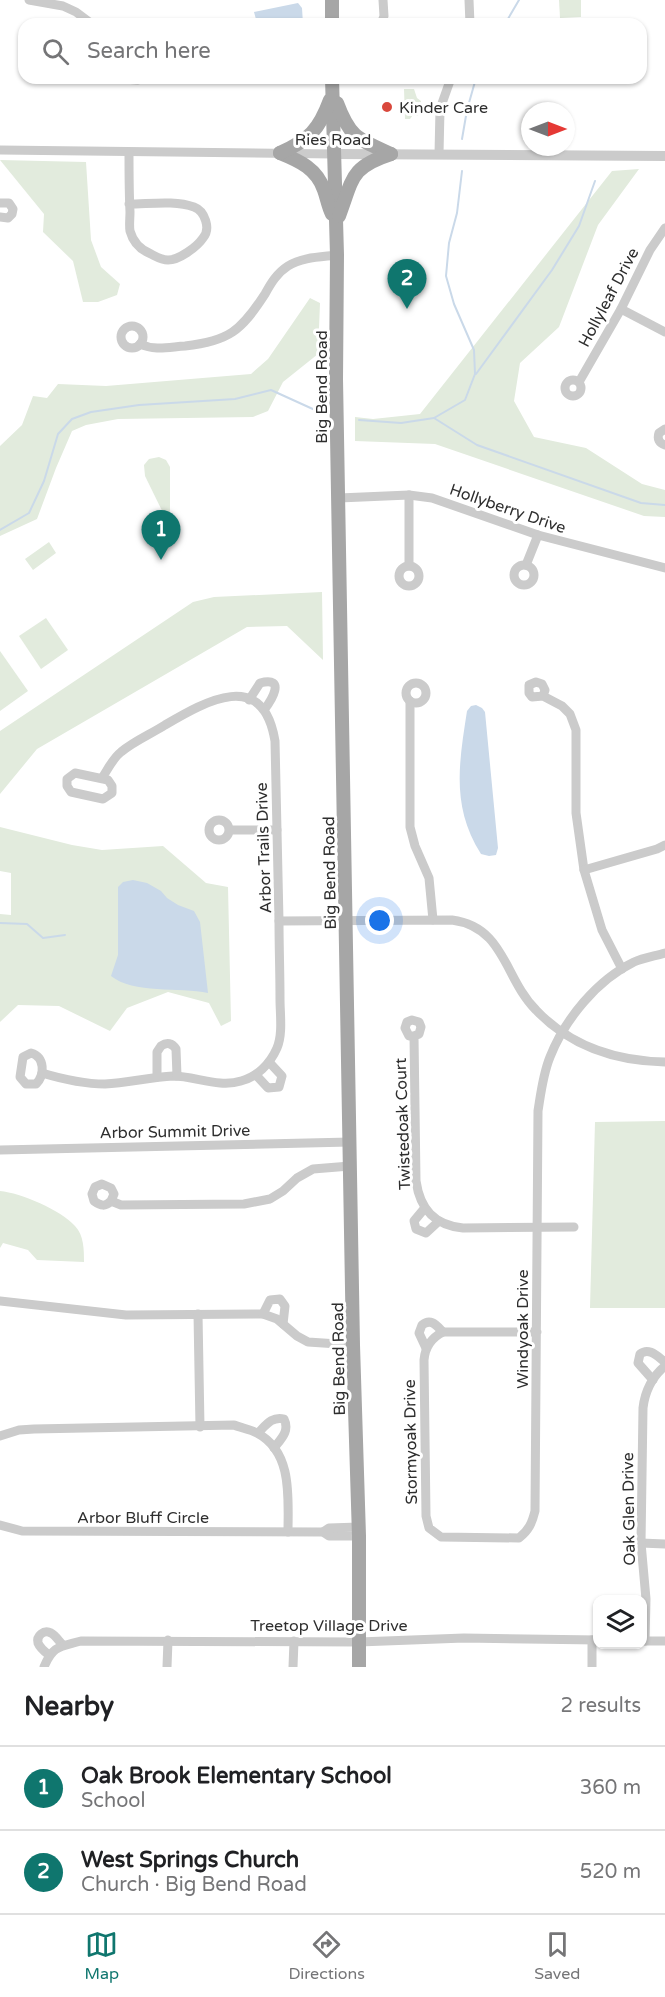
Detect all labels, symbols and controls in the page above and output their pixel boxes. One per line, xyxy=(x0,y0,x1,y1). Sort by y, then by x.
search box xyxy=(18,18,647,84)
icon: search xyxy=(39,35,72,68)
text: Search here xyxy=(87,38,211,64)
place label: Kinder Care xyxy=(399,98,488,118)
marker: Kinder Care xyxy=(380,100,394,114)
north arrow xyxy=(521,102,575,156)
street label: Ries Road xyxy=(295,130,371,150)
street label: Hollyleaf Drive xyxy=(574,244,643,351)
pin: 2 xyxy=(388,260,426,309)
street label: Big Bend Road xyxy=(312,330,332,444)
street label: Hollyberry Drive xyxy=(447,480,568,538)
pin: 1 xyxy=(142,510,180,560)
street label: Arbor Trails Drive xyxy=(252,782,276,914)
street label: Big Bend Road xyxy=(319,816,341,930)
your location xyxy=(365,906,394,935)
street label: Twistedoak Court xyxy=(391,1058,415,1190)
street label: Arbor Summit Drive xyxy=(100,1121,250,1143)
street label: Windyoak Drive xyxy=(513,1269,533,1389)
street label: Big Bend Road xyxy=(328,1302,350,1416)
street label: Stormyoak Drive xyxy=(400,1379,422,1505)
street label: Oak Glen Drive xyxy=(618,1452,640,1566)
street label: Arbor Bluff Circle xyxy=(77,1508,209,1528)
map controls xyxy=(593,1595,647,1649)
button: layers xyxy=(593,1595,647,1649)
street label: Treetop Village Drive xyxy=(250,1616,408,1636)
text: Nearby xyxy=(24,1691,114,1722)
text: 2 results xyxy=(561,1694,641,1718)
text: Oak Brook Elementary School xyxy=(81,1763,392,1789)
text: 1 xyxy=(37,1776,50,1800)
text: 360 m xyxy=(580,1776,641,1800)
text: School xyxy=(81,1789,145,1813)
text: West Springs Church xyxy=(81,1847,299,1873)
text: 2 xyxy=(37,1860,50,1884)
text: 520 m xyxy=(580,1860,641,1884)
text: Church · Big Bend Road xyxy=(81,1873,307,1897)
tab: Map xyxy=(85,1928,119,1984)
tab: Directions xyxy=(288,1928,365,1984)
tab: Saved xyxy=(534,1928,580,1984)

